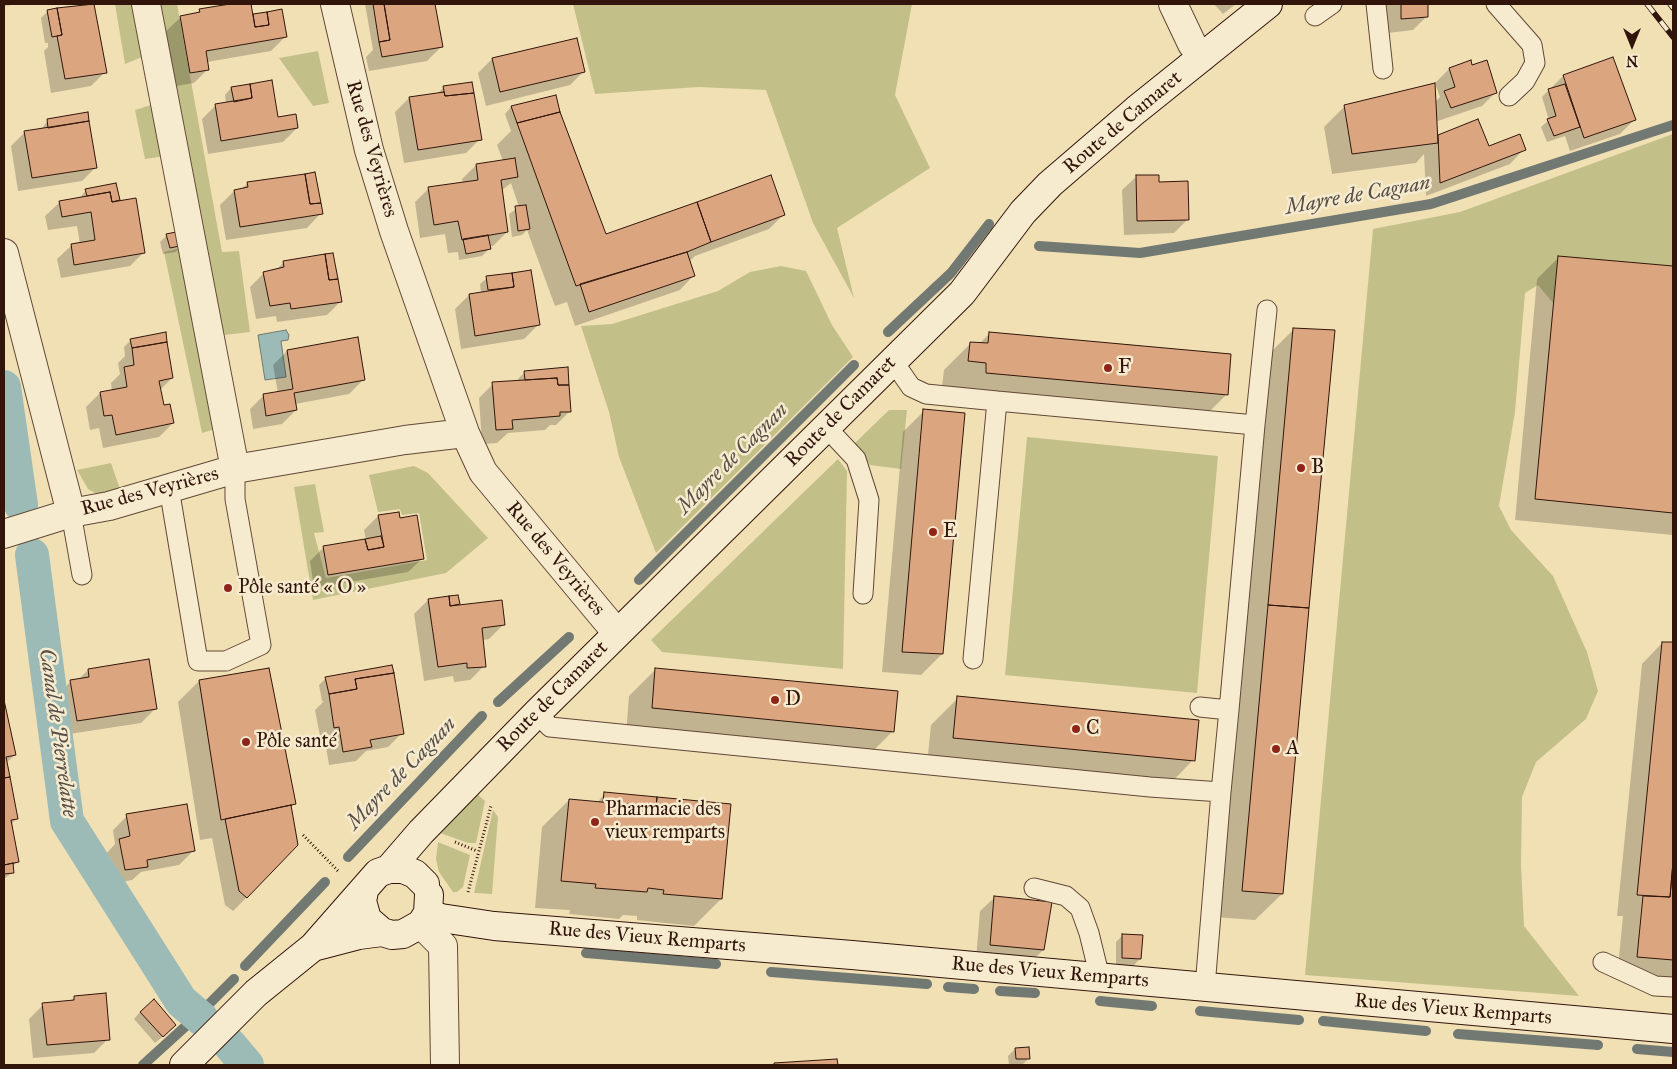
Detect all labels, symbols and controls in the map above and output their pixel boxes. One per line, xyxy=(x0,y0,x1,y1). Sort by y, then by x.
north arrow xyxy=(1607,20,1657,70)
text: N xyxy=(1626,52,1638,69)
street label: Route de Camaret xyxy=(1059,66,1187,180)
street label: Rue des Veyrières xyxy=(340,78,402,220)
water label: Mayre de Cagnan xyxy=(1284,171,1432,221)
street label: Route de Camaret xyxy=(780,351,902,473)
place label: F xyxy=(1118,356,1131,380)
marker: F xyxy=(1102,362,1114,374)
water label: Mayre de Cagnan xyxy=(672,398,794,520)
place label: B xyxy=(1311,456,1324,480)
street label: Rue des Veyrières xyxy=(79,462,221,522)
marker: B xyxy=(1295,462,1307,474)
street label: Rue des Veyrières xyxy=(500,497,610,621)
place label: E xyxy=(943,520,957,544)
marker: E xyxy=(927,526,939,538)
place label: Pôle santé « O » xyxy=(238,576,366,600)
marker: Pôle santé « O » xyxy=(222,582,234,594)
street label: Route de Camaret xyxy=(492,636,614,758)
water label: Canal de Pierrelatte xyxy=(33,647,81,819)
place label: D xyxy=(785,688,801,712)
marker: D xyxy=(769,694,781,706)
water label: Mayre de Cagnan xyxy=(342,713,462,835)
place label: C xyxy=(1086,717,1100,741)
marker: C xyxy=(1070,723,1082,735)
place label: Pôle santé xyxy=(256,730,337,754)
marker: Pôle santé xyxy=(240,736,252,748)
place label: A xyxy=(1286,737,1299,761)
marker: A xyxy=(1270,743,1282,755)
place label: Pharmacie des vieux remparts xyxy=(605,798,725,845)
marker: Pharmacie des vieux remparts xyxy=(589,816,601,828)
street label: Rue des Vieux Remparts xyxy=(547,917,747,959)
street label: Rue des Vieux Remparts xyxy=(950,952,1150,994)
street label: Rue des Vieux Remparts xyxy=(1353,989,1553,1031)

